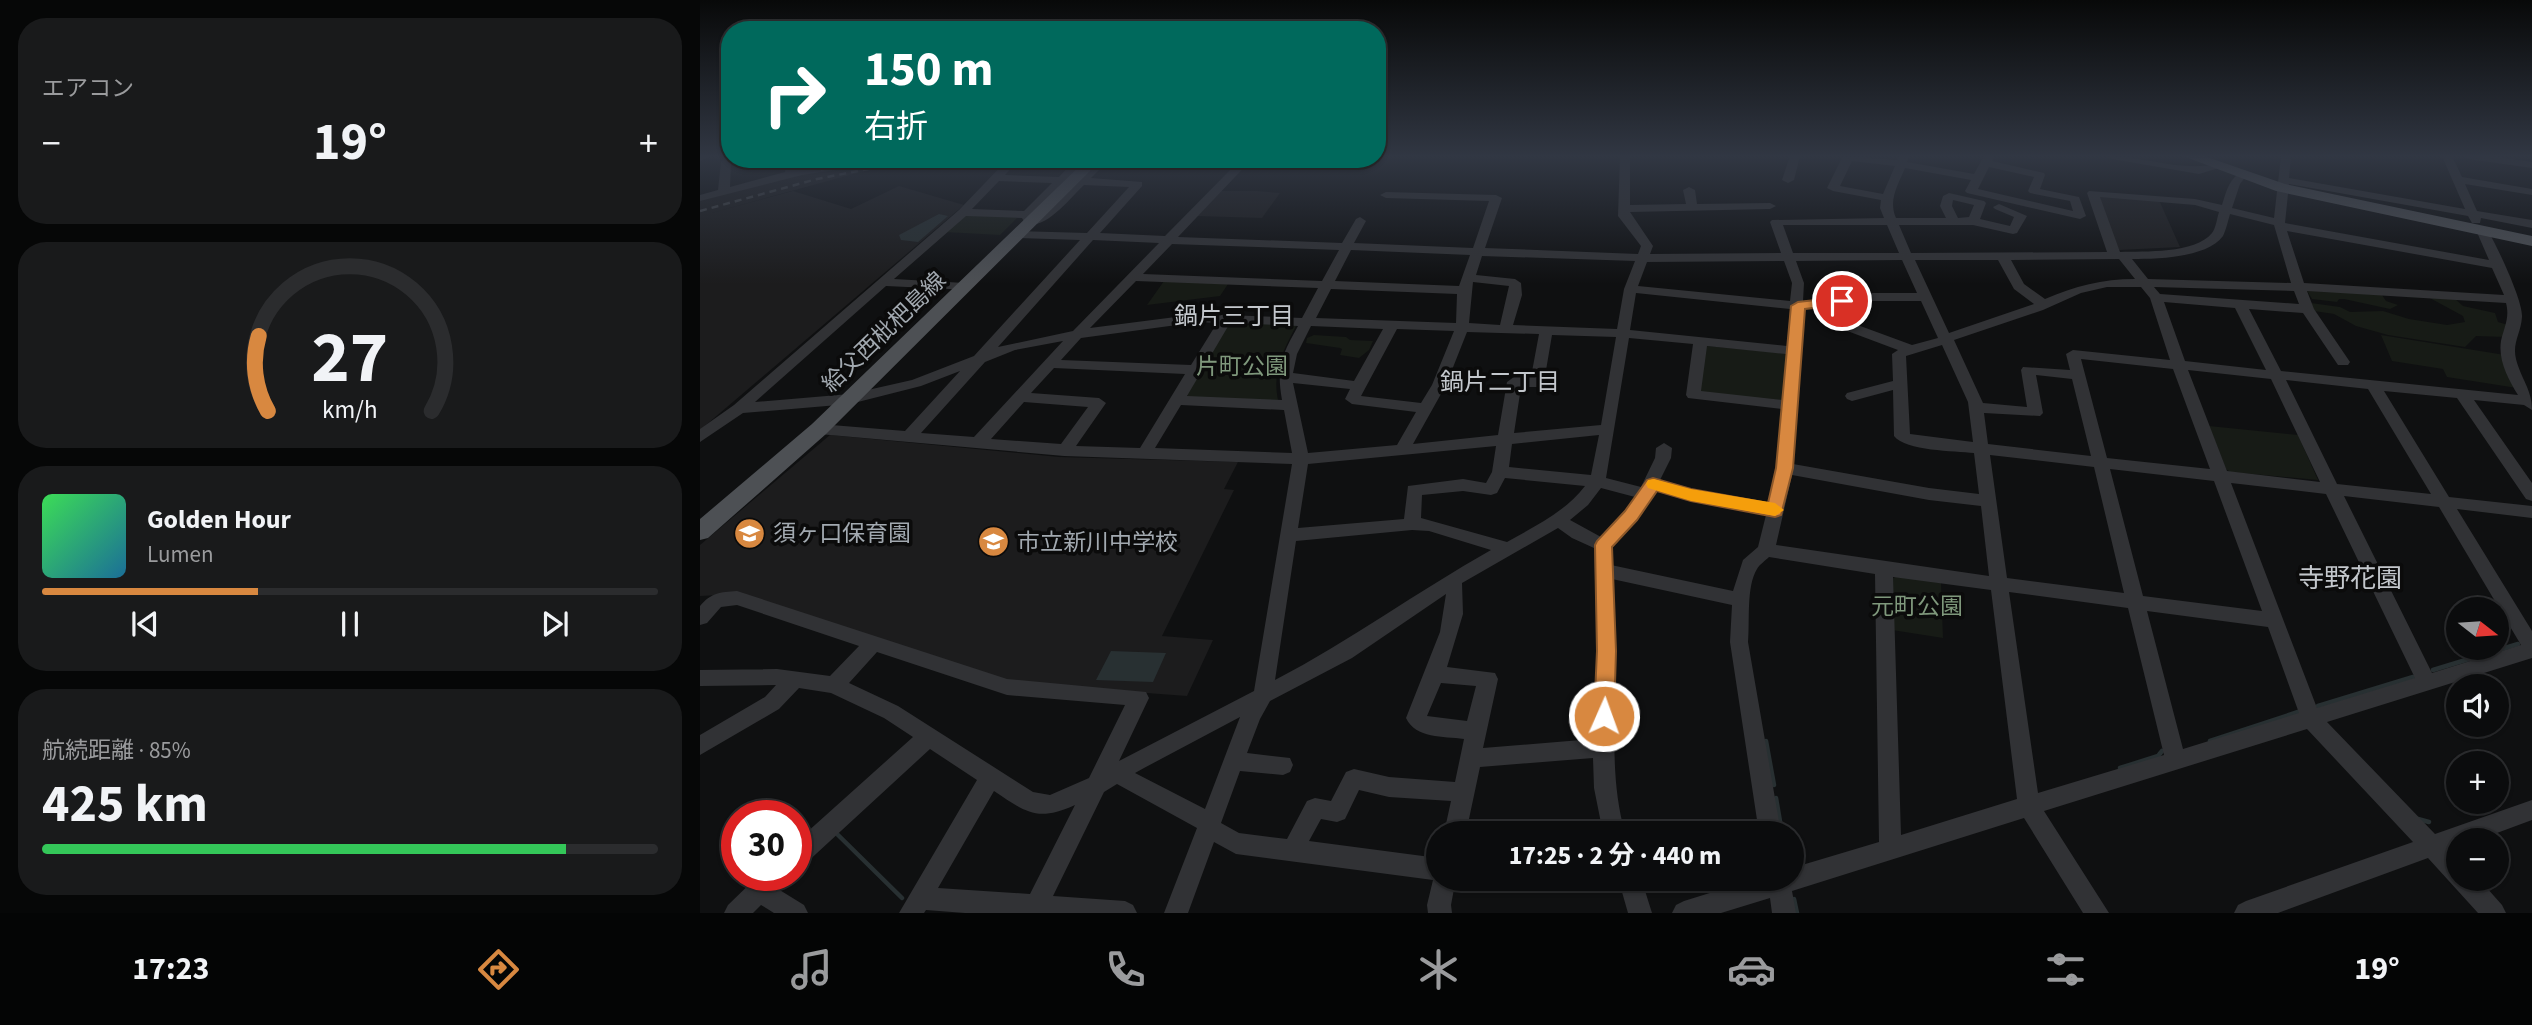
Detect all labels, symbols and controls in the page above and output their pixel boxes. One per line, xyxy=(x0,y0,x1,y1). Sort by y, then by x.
text: 150 m xyxy=(864,35,993,105)
icon: right xyxy=(749,49,840,140)
text: エアコン xyxy=(42,72,134,105)
text: 右折 xyxy=(864,104,928,150)
text: 19° xyxy=(313,106,387,180)
text: − xyxy=(42,117,61,171)
text: + xyxy=(639,117,658,171)
street label: 給父西枇杷島線 xyxy=(815,264,953,400)
pin xyxy=(1812,271,1872,331)
icon: arrive xyxy=(1823,282,1861,320)
district label: 鍋片三丁目 xyxy=(1174,299,1294,334)
text: 27 xyxy=(312,306,388,410)
park label: 片町公園 xyxy=(1196,350,1288,383)
district label: 鍋片二丁目 xyxy=(1440,365,1560,400)
text: km/h xyxy=(322,391,378,427)
text: Golden Hour xyxy=(147,501,291,538)
school or university icon: 須ヶ口保育園 xyxy=(733,516,767,550)
place label: 須ヶ口保育園 xyxy=(773,517,911,550)
school or university icon: 市立新川中学校 xyxy=(977,525,1011,559)
place label: 市立新川中学校 xyxy=(1017,526,1178,559)
text: Lumen xyxy=(147,538,214,571)
district label: 寺野花園 xyxy=(2298,560,2402,597)
park label: 元町公園 xyxy=(1871,590,1963,623)
north arrow xyxy=(2446,597,2510,660)
map controls xyxy=(2446,597,2509,891)
icon: previous xyxy=(126,605,164,643)
icon: pause xyxy=(331,605,369,643)
icon: next xyxy=(536,605,574,643)
button: sound xyxy=(2446,674,2509,737)
position arrow xyxy=(1567,679,1641,753)
text: 航続距離 · 85% xyxy=(42,734,191,767)
button: + xyxy=(2446,751,2509,814)
text: 425 km xyxy=(42,768,208,842)
speed limit sign: 30 xyxy=(721,800,812,891)
button: − xyxy=(2446,828,2509,891)
text: 17:25 · 2 分 · 440 m xyxy=(1509,837,1721,874)
icon: directions xyxy=(474,945,523,994)
icon: music xyxy=(787,945,836,994)
icon: phone xyxy=(1101,945,1150,994)
icon: climate xyxy=(1414,945,1463,994)
icon: car xyxy=(1727,945,1776,994)
icon: filters xyxy=(2041,945,2090,994)
text: 17:23 xyxy=(132,946,209,992)
text: 19° xyxy=(2354,946,2400,992)

